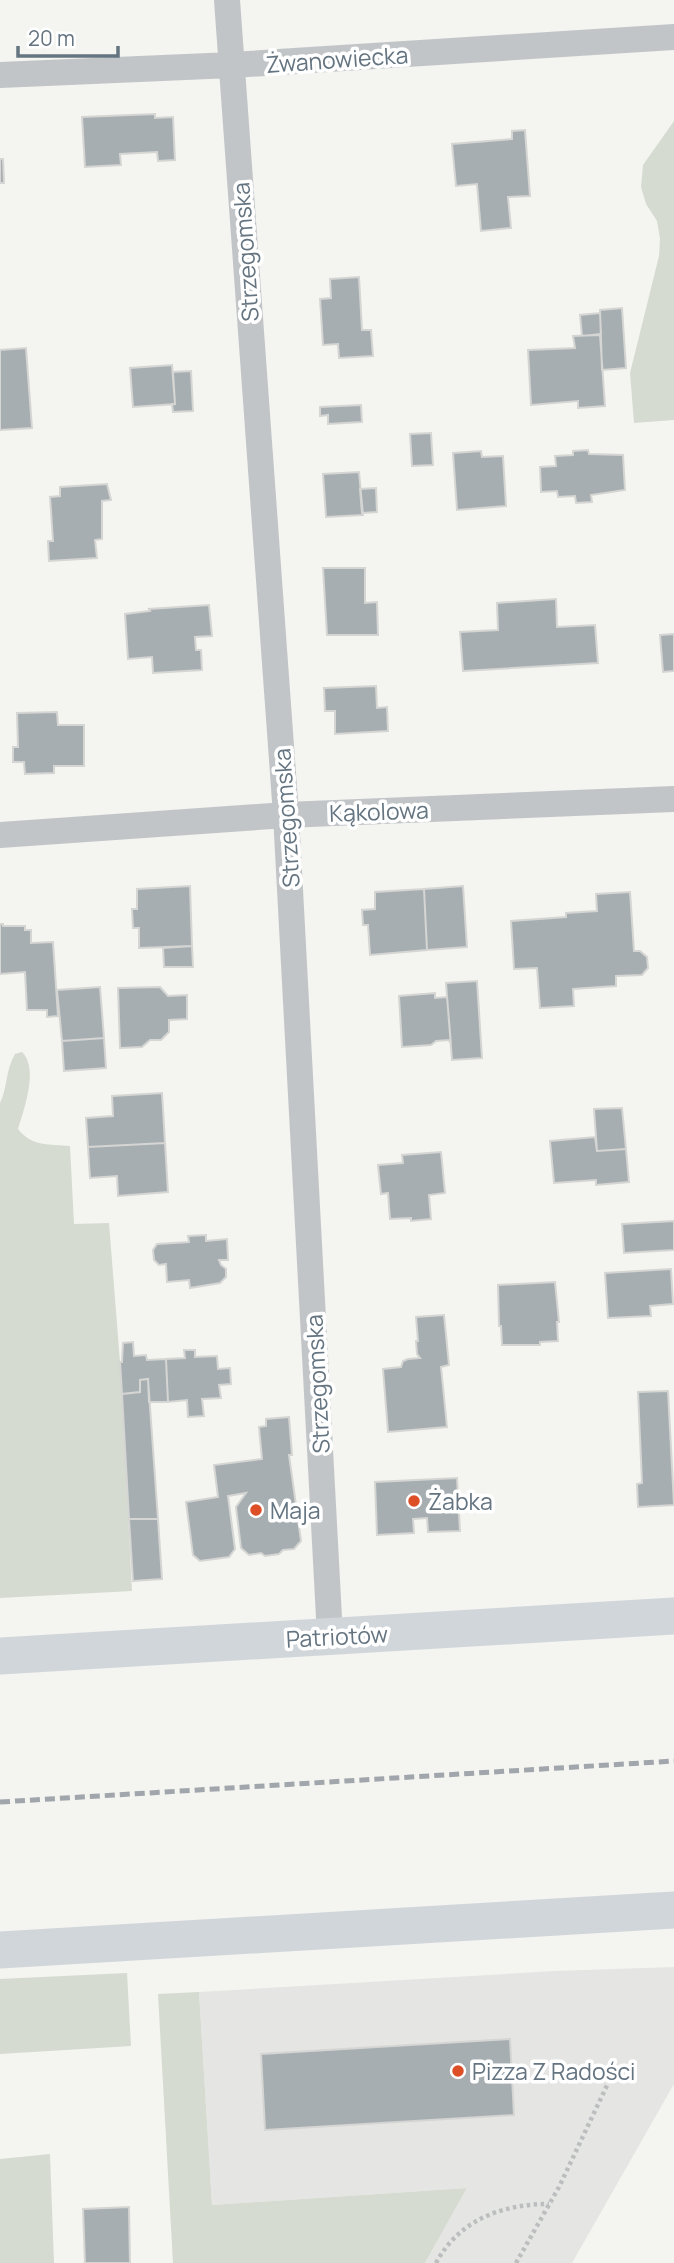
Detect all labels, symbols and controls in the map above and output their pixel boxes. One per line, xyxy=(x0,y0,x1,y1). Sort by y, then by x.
scale bar xyxy=(18,14,117,58)
text: 20 m xyxy=(28,24,75,52)
street label: Żwanowiecka xyxy=(265,38,409,80)
street label: Strzegomska xyxy=(224,181,266,323)
street label: Strzegomska xyxy=(265,747,307,889)
street label: Kąkolowa xyxy=(329,793,429,829)
street label: Strzegomska xyxy=(297,1314,337,1454)
place label: Żabka xyxy=(428,1485,493,1517)
marker: Żabka xyxy=(406,1493,422,1509)
place label: Maja xyxy=(270,1494,321,1526)
marker: Maja xyxy=(248,1502,264,1518)
street label: Patriotów xyxy=(285,1617,389,1655)
place label: Pizza Z Radości xyxy=(472,2055,635,2087)
marker: Pizza Z Radości xyxy=(450,2063,466,2079)

